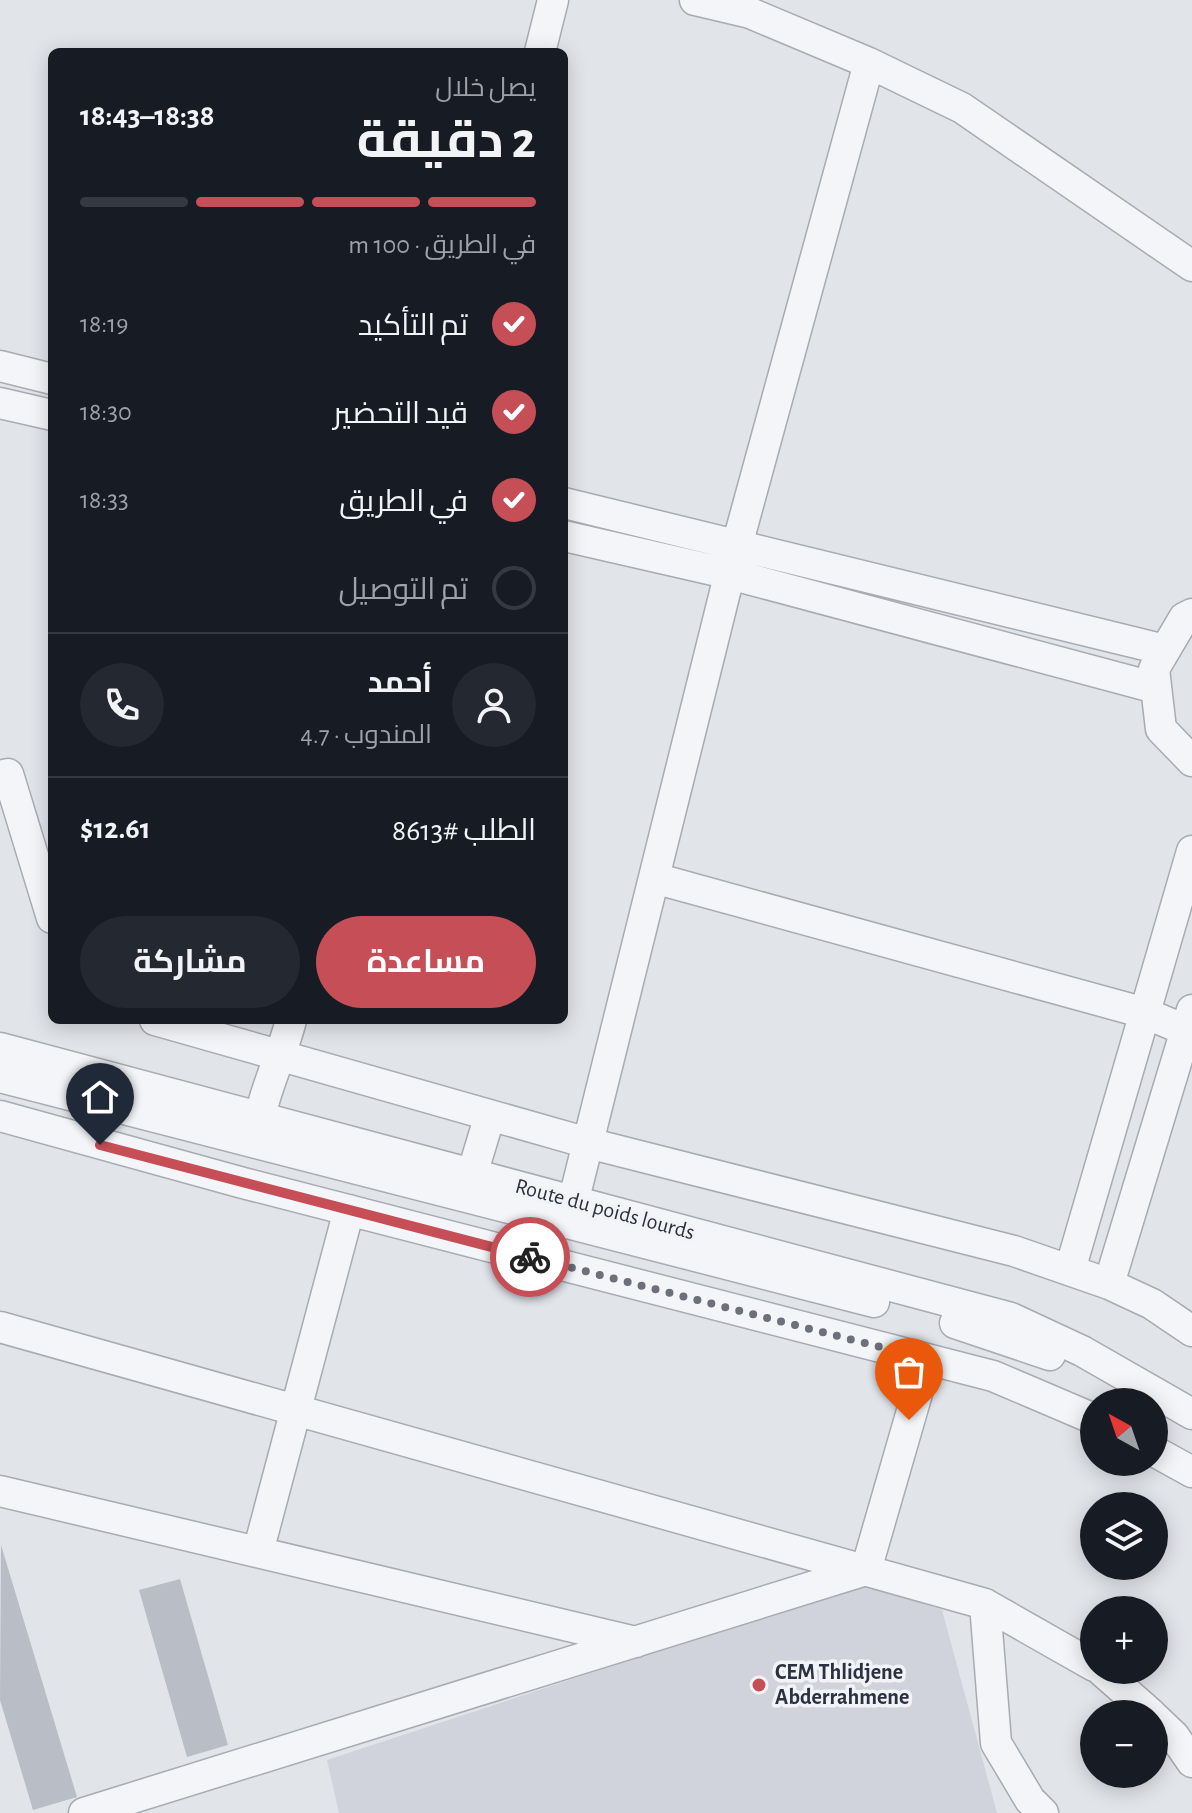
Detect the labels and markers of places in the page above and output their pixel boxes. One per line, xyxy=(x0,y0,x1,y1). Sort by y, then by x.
pin xyxy=(66,1063,134,1145)
pin xyxy=(875,1338,943,1420)
place label: CEM Thlidjene Abderrahmene xyxy=(775,1661,909,1708)
marker: CEM Thlidjene Abderrahmene xyxy=(750,1676,768,1694)

